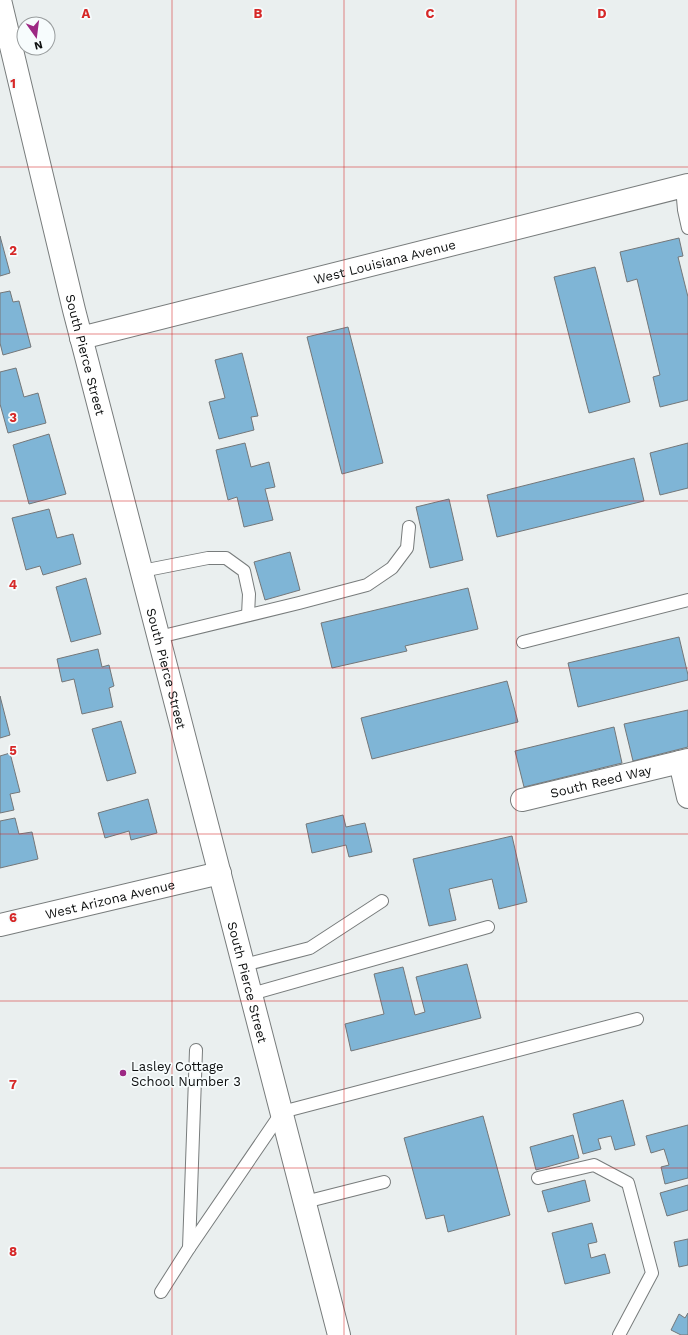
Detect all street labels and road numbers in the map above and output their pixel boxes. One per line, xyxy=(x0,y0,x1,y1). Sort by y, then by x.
street label: West Louisiana Avenue xyxy=(312,236,457,287)
street label: South Pierce Street xyxy=(63,293,109,418)
street label: South Pierce Street xyxy=(144,606,190,731)
street label: South Reed Way xyxy=(549,762,653,800)
street label: West Arizona Avenue xyxy=(44,876,176,922)
street label: South Pierce Street xyxy=(225,920,271,1045)

